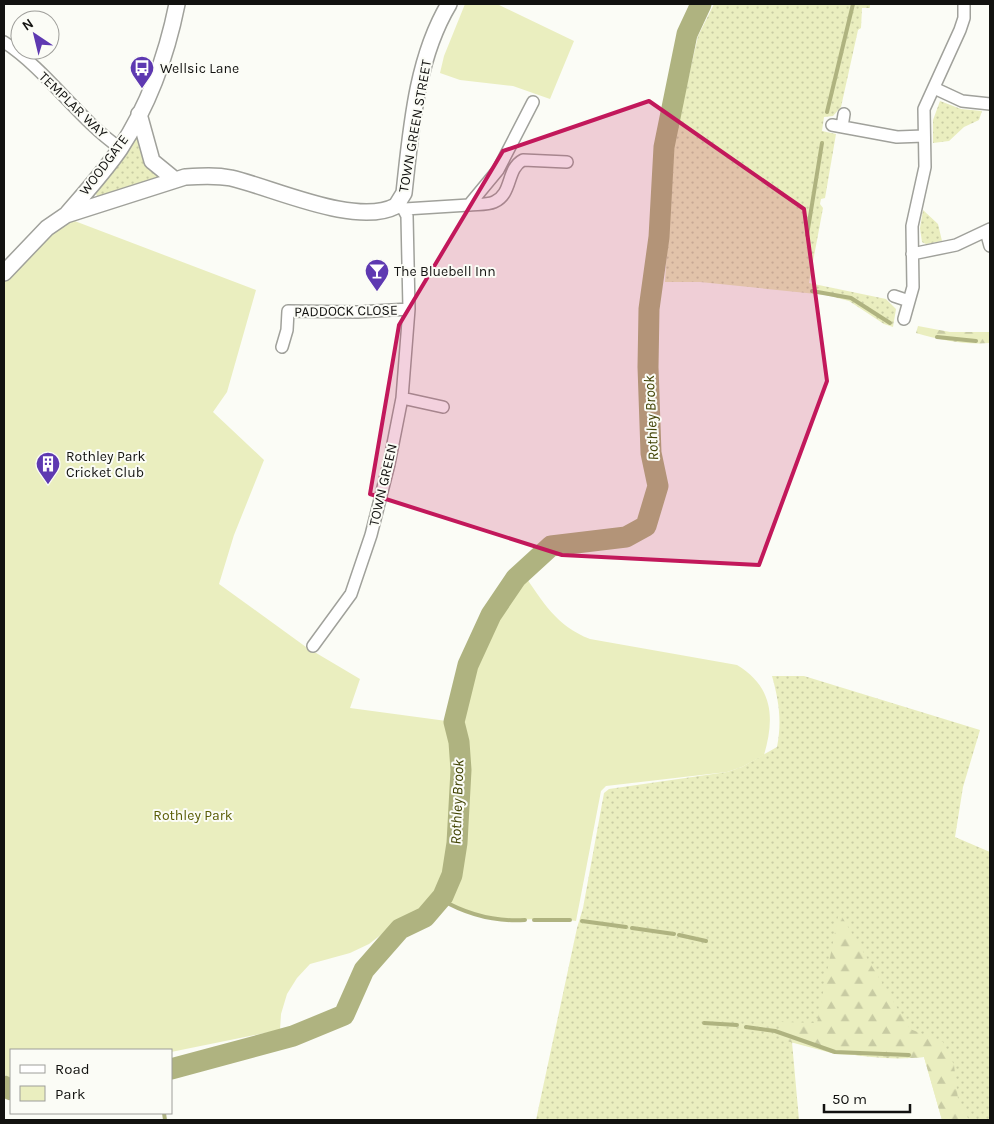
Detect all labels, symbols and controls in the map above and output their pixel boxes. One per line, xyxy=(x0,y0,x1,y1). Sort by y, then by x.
north arrow xyxy=(10,10,60,60)
text: N xyxy=(19,15,37,35)
bus stop icon: Wellsic Lane xyxy=(129,55,155,89)
street label: TOWN GREEN STREET xyxy=(395,58,435,194)
place label: Wellsic Lane xyxy=(160,60,239,77)
street label: TEMPLAR WAY xyxy=(35,68,111,142)
street label: WOODGATE xyxy=(76,131,132,199)
bar icon: The Bluebell Inn xyxy=(364,258,390,292)
place label: The Bluebell Inn xyxy=(394,263,496,280)
street label: PADDOCK CLOSE xyxy=(294,302,398,320)
water label: Rothley Brook xyxy=(640,375,662,461)
street label: TOWN GREEN xyxy=(365,442,401,528)
place label: Rothley Park Cricket Club xyxy=(66,448,145,481)
building icon: Rothley Park Cricket Club xyxy=(35,451,61,485)
water label: Rothley Brook xyxy=(447,759,467,845)
park label: Rothley Park xyxy=(153,807,233,824)
legend xyxy=(10,1049,172,1114)
text: Road xyxy=(55,1060,90,1078)
scale bar xyxy=(824,1082,910,1114)
text: Park xyxy=(55,1085,85,1103)
text: 50 m xyxy=(832,1090,867,1108)

